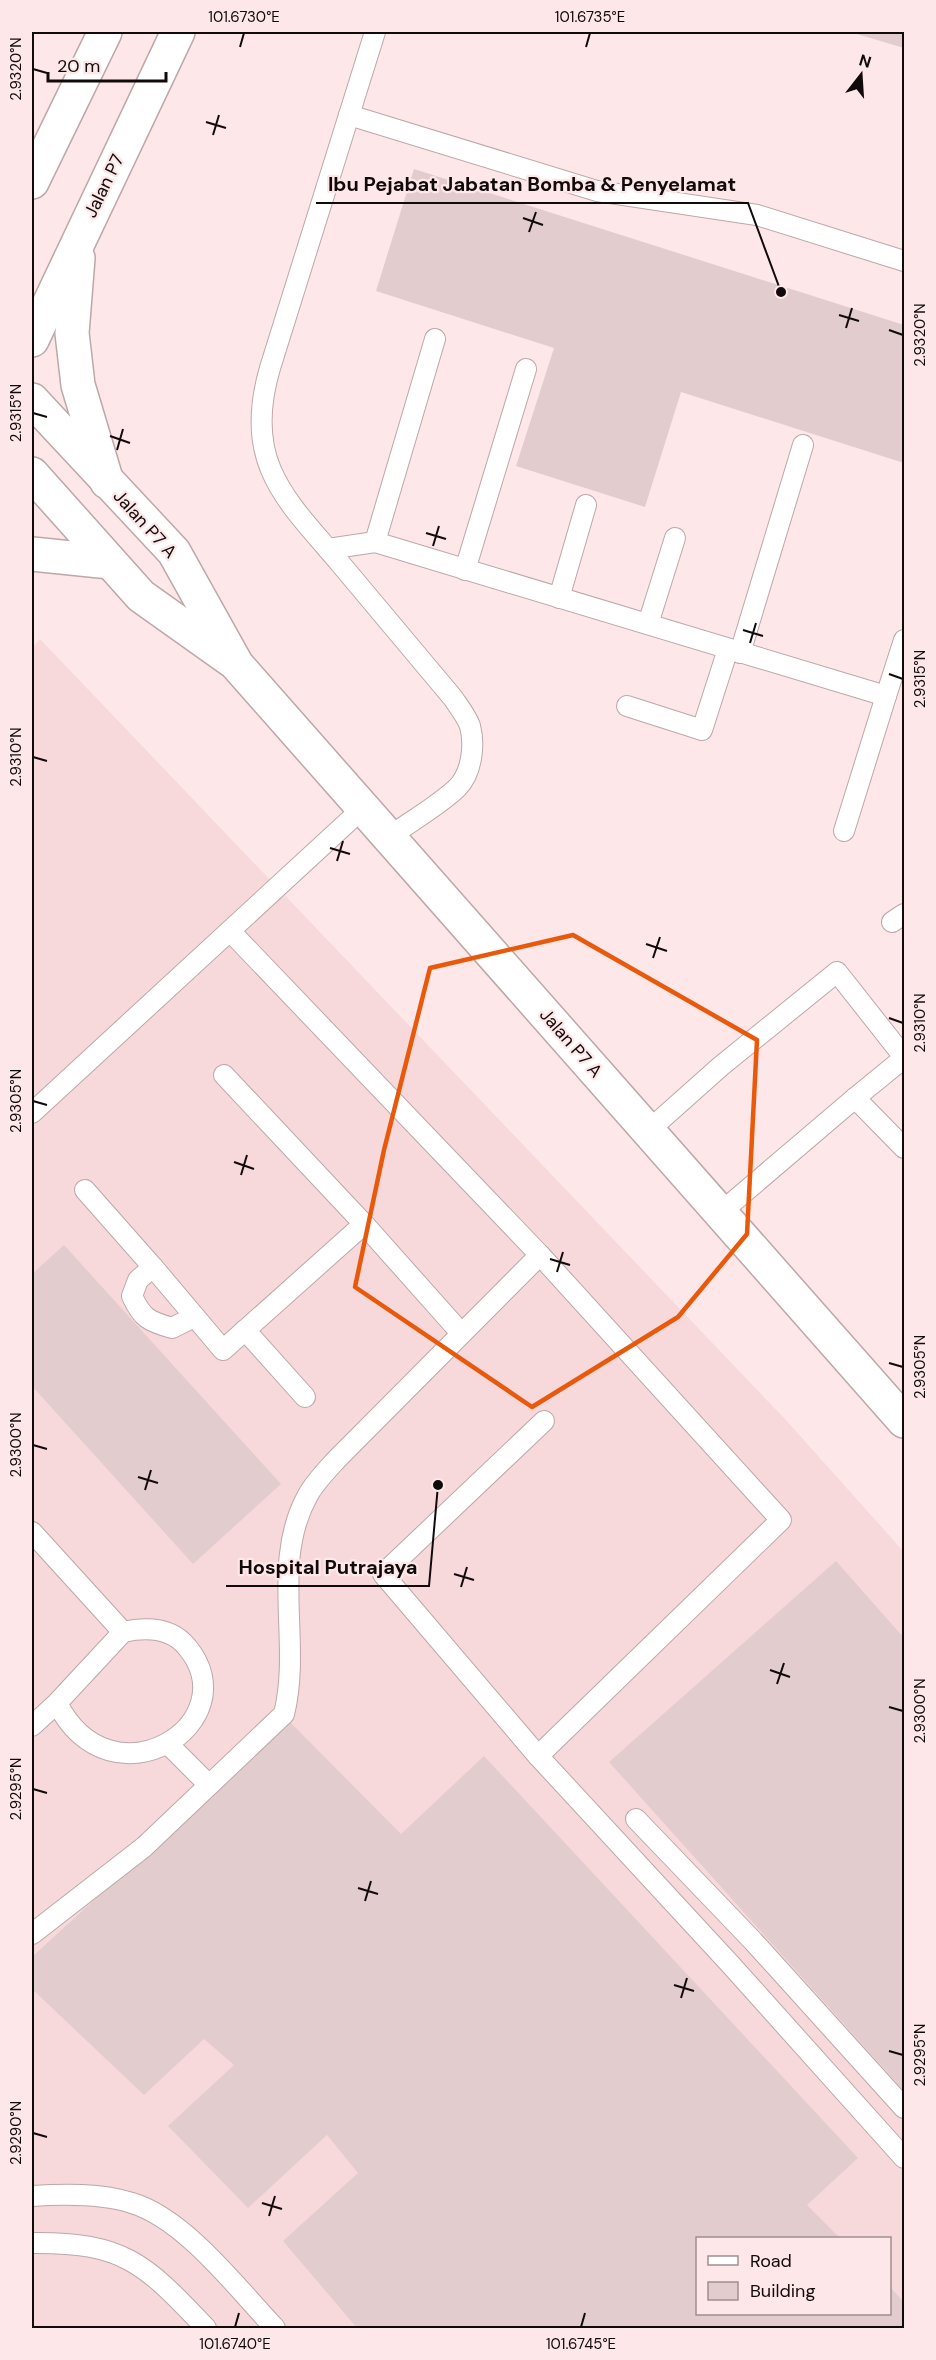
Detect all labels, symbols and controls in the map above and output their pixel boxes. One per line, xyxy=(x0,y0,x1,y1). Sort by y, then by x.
text: 101.6730°E xyxy=(208,7,280,27)
text: 101.6735°E xyxy=(555,7,625,27)
text: 2.9320°N xyxy=(6,37,26,101)
scale bar xyxy=(48,45,166,83)
north arrow xyxy=(831,45,891,105)
text: N xyxy=(857,49,874,73)
text: 20 m xyxy=(57,54,100,78)
street label: Jalan P7 xyxy=(78,150,130,222)
callout: Ibu Pejabat Jabatan Bomba & Penyelamat xyxy=(316,165,748,203)
text: Ibu Pejabat Jabatan Bomba & Penyelamat xyxy=(328,171,736,197)
text: 2.9320°N xyxy=(910,303,930,367)
text: 2.9315°N xyxy=(6,384,26,442)
street label: Jalan P7 A xyxy=(108,485,182,563)
text: 2.9315°N xyxy=(910,650,930,708)
text: 2.9310°N xyxy=(6,727,26,787)
text: 2.9310°N xyxy=(910,993,930,1053)
street label: Jalan P7 A xyxy=(534,1003,608,1083)
text: 2.9305°N xyxy=(6,1069,26,1133)
text: 2.9305°N xyxy=(910,1335,930,1399)
text: 2.9300°N xyxy=(6,1412,26,1478)
callout: Hospital Putrajaya xyxy=(226,1548,429,1586)
text: Hospital Putrajaya xyxy=(238,1554,418,1580)
text: 2.9300°N xyxy=(910,1678,930,1744)
text: 2.9295°N xyxy=(6,1758,26,1820)
text: 2.9295°N xyxy=(910,2024,930,2086)
text: 2.9290°N xyxy=(6,2101,26,2165)
legend xyxy=(696,2237,891,2315)
text: Road xyxy=(750,2249,792,2273)
text: Building xyxy=(750,2279,815,2303)
text: 101.6740°E xyxy=(199,2334,271,2354)
text: 101.6745°E xyxy=(546,2334,616,2354)

